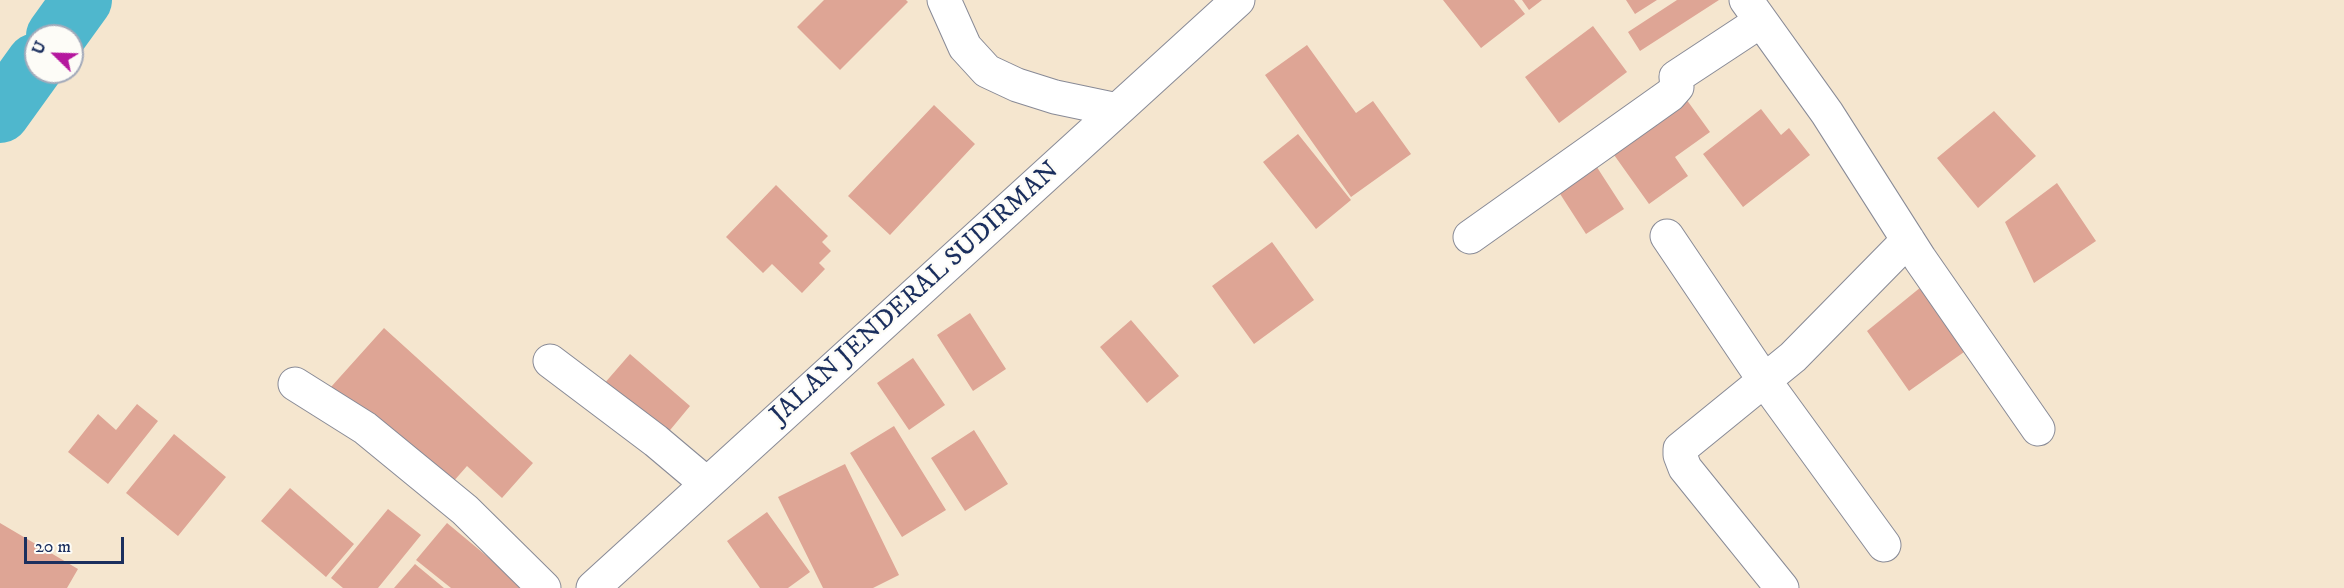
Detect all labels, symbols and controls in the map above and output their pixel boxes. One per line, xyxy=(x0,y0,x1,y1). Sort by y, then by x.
north arrow xyxy=(24,24,84,84)
text: U xyxy=(28,38,51,57)
street label: JALAN JENDERAL SUDIRMAN xyxy=(765,156,1067,432)
scale bar xyxy=(27,525,128,563)
text: 20 m xyxy=(35,536,71,558)

